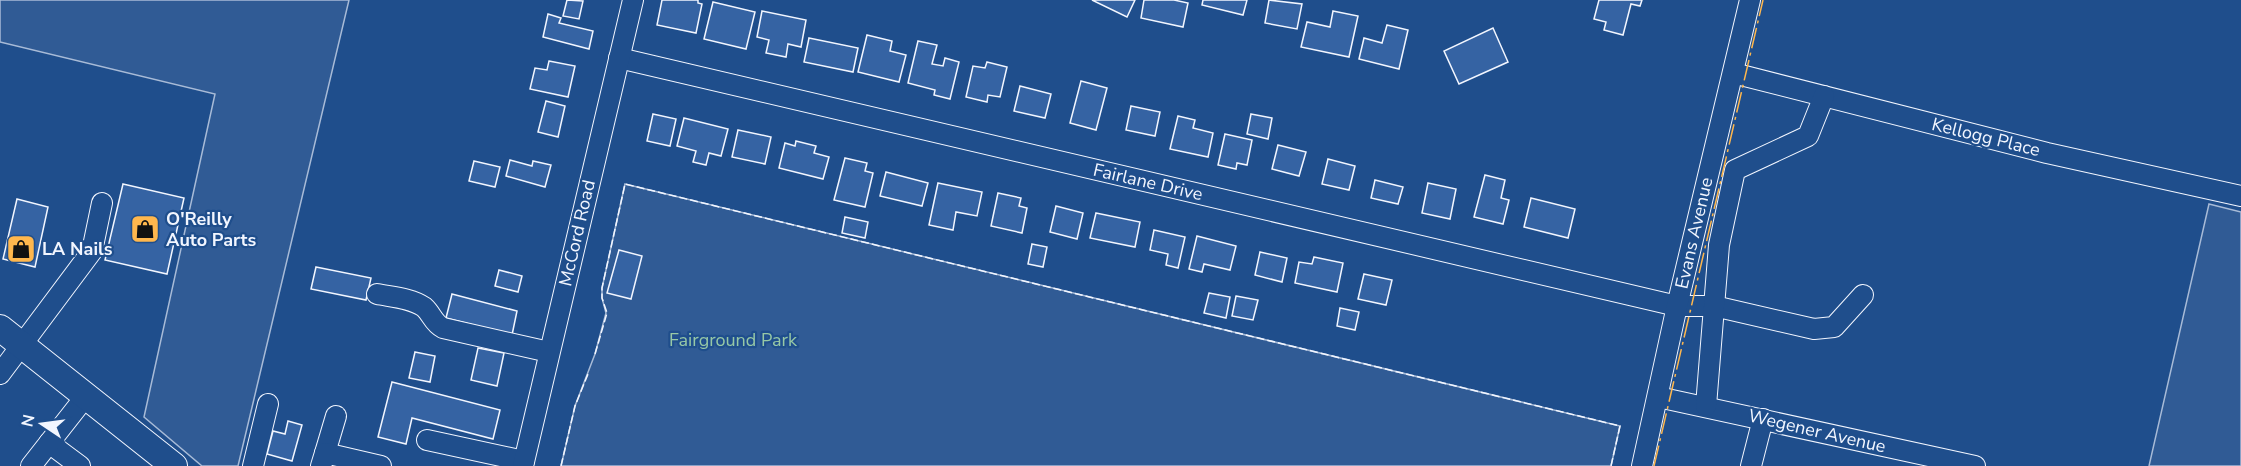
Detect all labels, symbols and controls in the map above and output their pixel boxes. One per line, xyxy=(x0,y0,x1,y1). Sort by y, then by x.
street label: Kellogg Place xyxy=(1929,112,2043,162)
street label: Fairlane Drive xyxy=(1091,158,1205,206)
street label: Evans Avenue xyxy=(1670,175,1718,291)
street label: McCord Road xyxy=(553,177,601,289)
place label: O'Reilly Auto Parts xyxy=(166,207,257,252)
shop icon: O'Reilly Auto Parts xyxy=(129,213,161,245)
shop icon: LA Nails xyxy=(5,233,37,265)
place label: LA Nails xyxy=(42,237,113,261)
park label: Fairground Park xyxy=(669,328,798,352)
north arrow xyxy=(12,394,72,454)
street label: Wegener Avenue xyxy=(1746,403,1888,459)
text: N xyxy=(16,413,40,429)

